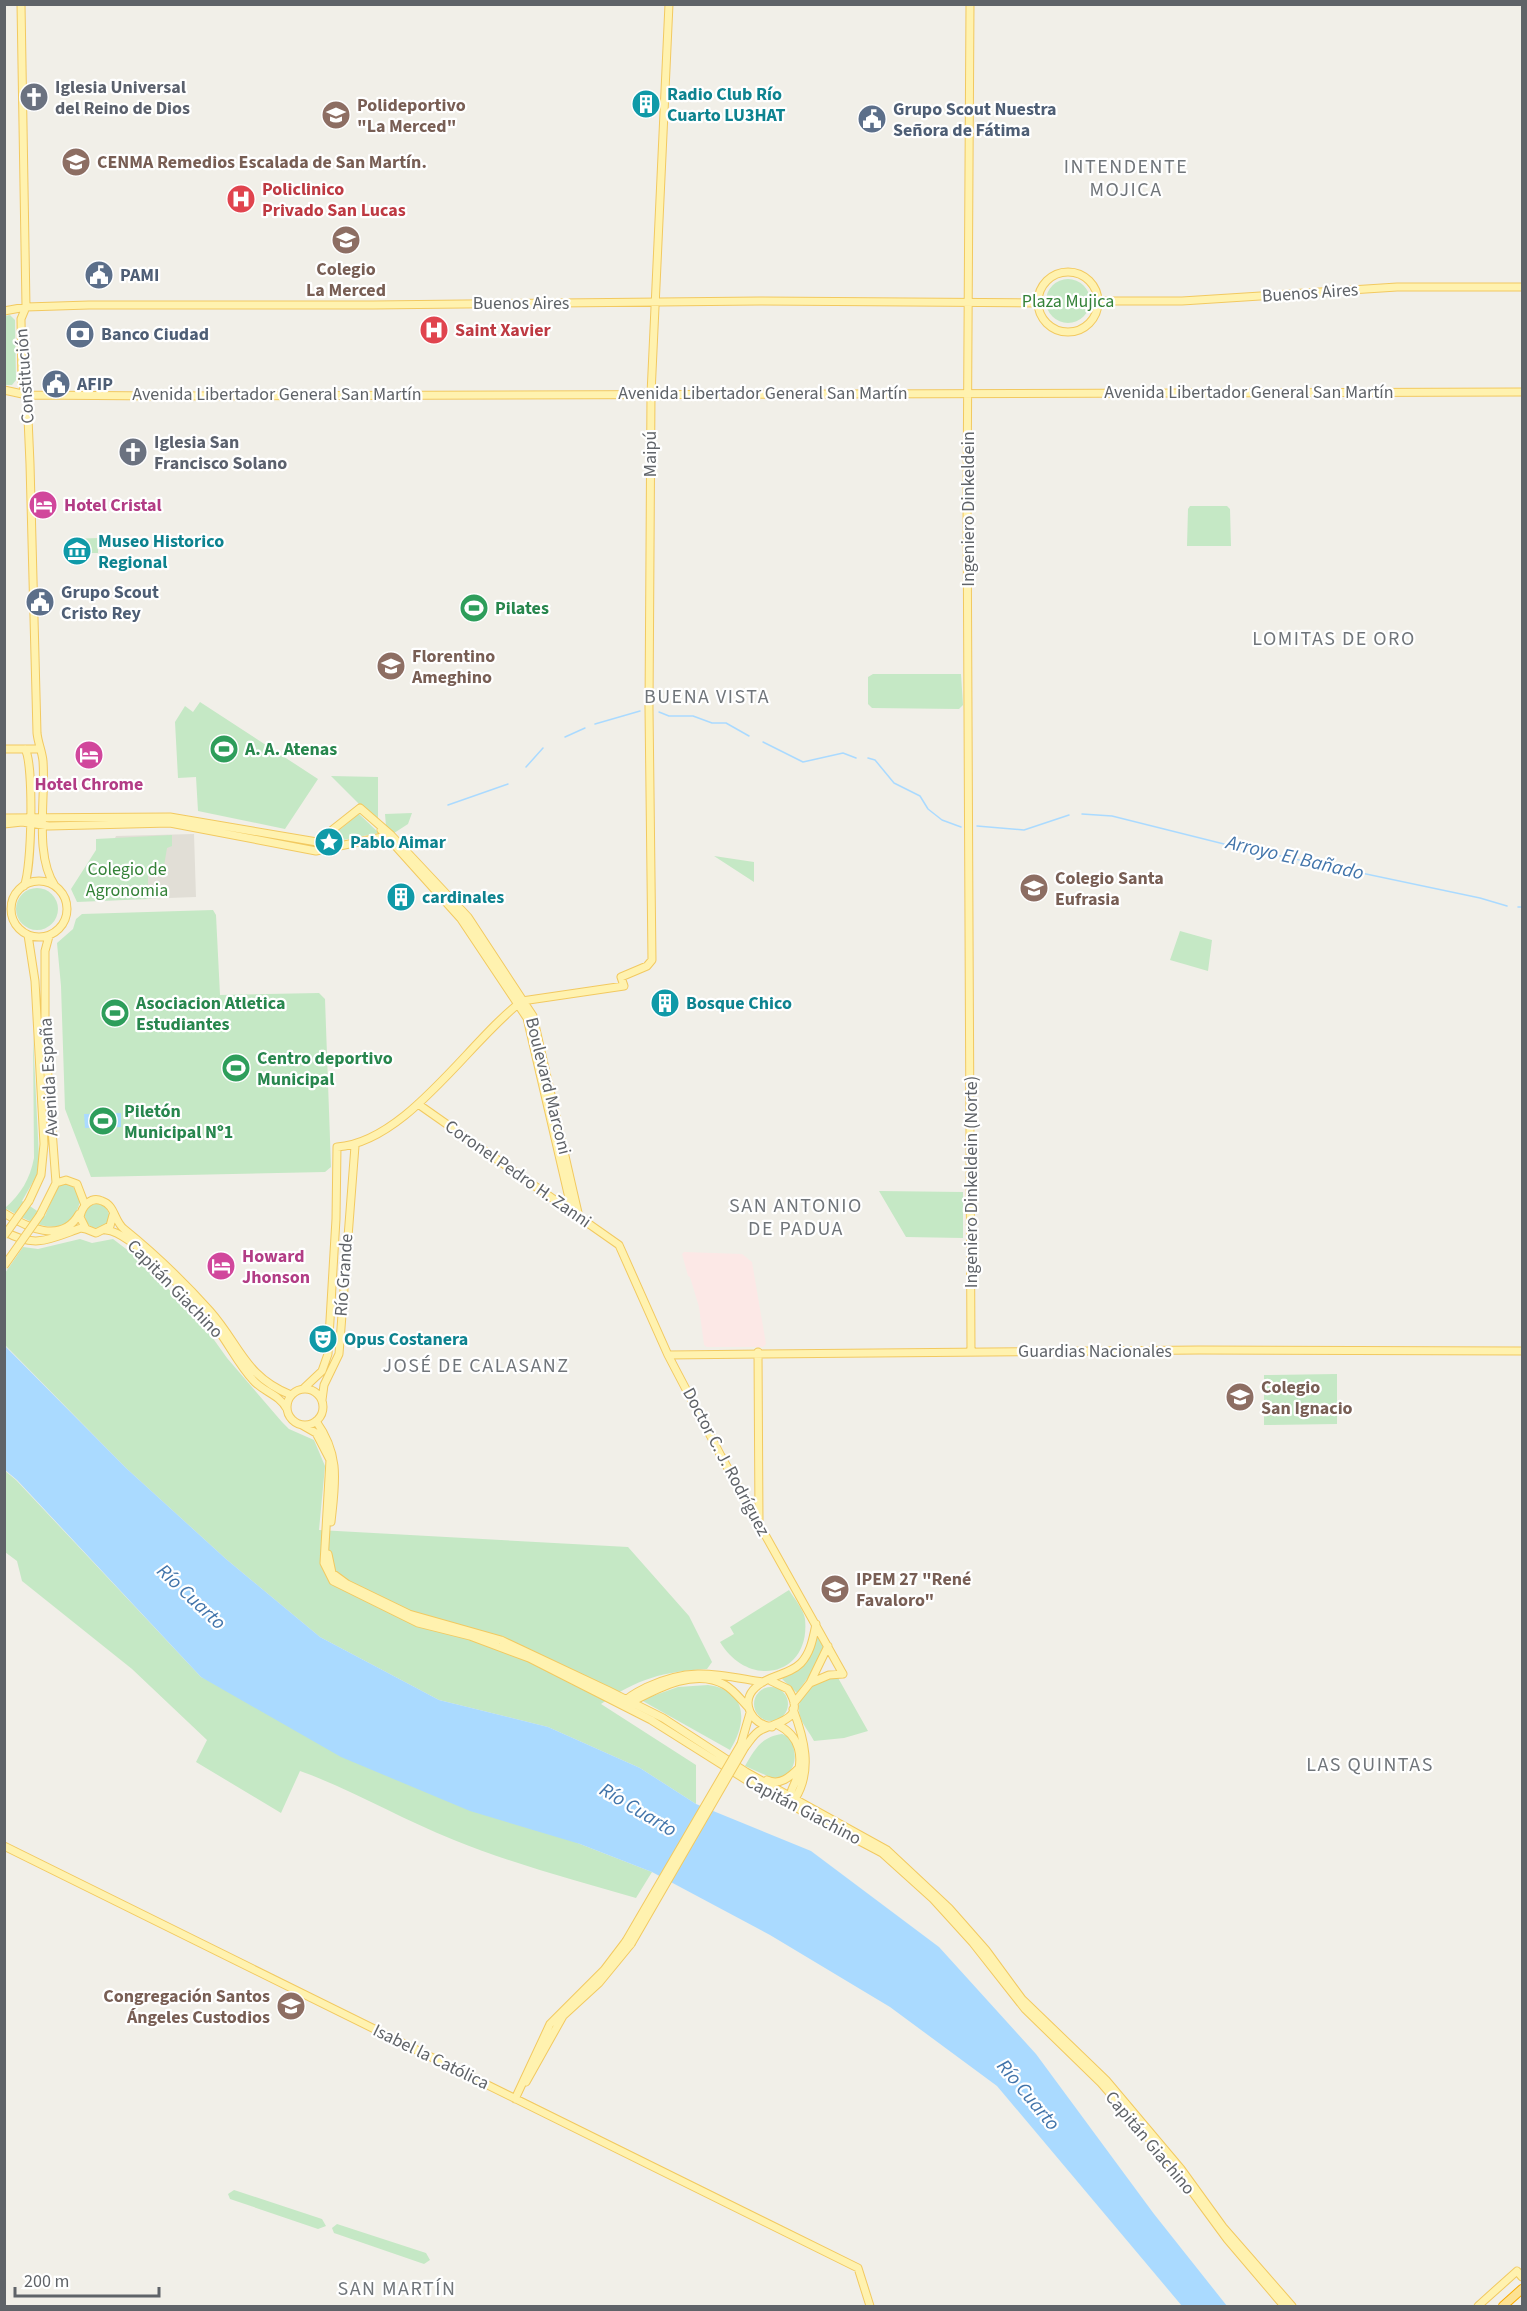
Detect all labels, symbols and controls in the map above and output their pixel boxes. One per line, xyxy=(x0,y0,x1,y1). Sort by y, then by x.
place label: Iglesia Universal del Reino de Dios xyxy=(55,75,190,121)
church icon: Iglesia Universal del Reino de Dios xyxy=(18,81,50,113)
place label: Radio Club Río Cuarto LU3HAT xyxy=(667,82,786,128)
building icon: Radio Club Río Cuarto LU3HAT xyxy=(630,88,662,120)
place label: Polideportivo "La Merced" xyxy=(357,93,466,139)
place label: Grupo Scout Nuestra Señora de Fátima xyxy=(893,97,1057,143)
school or university icon: Polideportivo "La Merced" xyxy=(320,99,352,131)
public building icon: Grupo Scout Nuestra Señora de Fátima xyxy=(856,103,888,135)
school or university icon: CENMA Remedios Escalada de San Martín. xyxy=(60,146,92,178)
place label: CENMA Remedios Escalada de San Martín. xyxy=(97,150,427,175)
district label: INTENDENTE MOJICA xyxy=(1064,153,1188,204)
place label: Policlinico Privado San Lucas xyxy=(262,177,406,223)
hospital icon: Policlinico Privado San Lucas xyxy=(225,183,257,215)
school or university icon: Colegio La Merced xyxy=(330,224,362,256)
place label: Colegio La Merced xyxy=(306,257,386,303)
public building icon: PAMI xyxy=(83,259,115,291)
place label: PAMI xyxy=(120,263,159,288)
street label: Buenos Aires xyxy=(1261,277,1359,309)
park label: Plaza Mujica xyxy=(1022,289,1114,314)
street label: Buenos Aires xyxy=(473,291,569,316)
hospital icon: Saint Xavier xyxy=(418,314,450,346)
bank icon: Banco Ciudad xyxy=(64,318,96,350)
place label: Saint Xavier xyxy=(455,318,551,343)
place label: Banco Ciudad xyxy=(101,322,209,347)
street label: Constitución xyxy=(9,327,41,425)
public building icon: AFIP xyxy=(40,368,72,400)
place label: AFIP xyxy=(76,372,113,397)
street label: Avenida Libertador General San Martín xyxy=(1104,380,1394,405)
street label: Avenida Libertador General San Martín xyxy=(618,381,908,406)
street label: Avenida Libertador General San Martín xyxy=(132,382,422,407)
place label: Iglesia San Francisco Solano xyxy=(154,430,287,476)
street label: Maipú xyxy=(638,431,663,477)
street label: Ingeniero Dinkeldein xyxy=(956,431,981,587)
church icon: Iglesia San Francisco Solano xyxy=(117,436,149,468)
hotel icon: Hotel Cristal xyxy=(27,489,59,521)
place label: Hotel Cristal xyxy=(64,493,162,518)
place label: Museo Historico Regional xyxy=(98,529,224,575)
museum icon: Museo Historico Regional xyxy=(61,535,93,567)
place label: Grupo Scout Cristo Rey xyxy=(61,580,159,626)
public building icon: Grupo Scout Cristo Rey xyxy=(24,586,56,618)
sports icon: Pilates xyxy=(458,592,490,624)
place label: Pilates xyxy=(495,596,549,621)
district label: LOMITAS DE ORO xyxy=(1252,625,1416,653)
place label: Florentino Ameghino xyxy=(411,644,495,690)
school or university icon: Florentino Ameghino xyxy=(375,650,407,682)
district label: BUENA VISTA xyxy=(644,683,770,711)
sports icon: A. A. Atenas xyxy=(208,733,240,765)
place label: A. A. Atenas xyxy=(244,737,337,762)
hotel icon: Hotel Chrome xyxy=(73,739,105,771)
place label: Hotel Chrome xyxy=(35,772,143,797)
place icon: Pablo Aimar xyxy=(313,826,345,858)
water label: Arroyo El Bañado xyxy=(1222,828,1366,887)
place label: Pablo Aimar xyxy=(350,830,447,855)
park label: Colegio de Agronomia xyxy=(86,857,168,903)
place label: Colegio Santa Eufrasia xyxy=(1055,866,1164,912)
school or university icon: Colegio Santa Eufrasia xyxy=(1018,872,1050,904)
building icon: cardinales xyxy=(385,881,417,913)
place label: cardinales xyxy=(422,885,504,910)
building icon: Bosque Chico xyxy=(649,987,681,1019)
place label: Asociacion Atletica Estudiantes xyxy=(135,991,285,1037)
place label: Bosque Chico xyxy=(686,991,792,1016)
sports icon: Asociacion Atletica Estudiantes xyxy=(99,997,131,1029)
street label: Boulevard Marconi xyxy=(519,1015,577,1157)
street label: Avenida España xyxy=(33,1017,65,1137)
place label: Centro deportivo Municipal xyxy=(257,1046,393,1092)
sports icon: Centro deportivo Municipal xyxy=(220,1052,252,1084)
street label: Ingeniero Dinkeldein (Norte) xyxy=(959,1076,984,1288)
place label: Piletón Municipal Nº1 xyxy=(124,1099,233,1145)
sports icon: Piletón Municipal Nº1 xyxy=(87,1105,119,1137)
street label: Coronel Pedro H. Zanni xyxy=(440,1114,596,1234)
district label: SAN ANTONIO DE PADUA xyxy=(729,1192,863,1243)
street label: Río Grande xyxy=(329,1233,359,1317)
street label: Capitán Giachino xyxy=(121,1234,229,1344)
place label: Howard Jhonson xyxy=(242,1244,310,1290)
hotel icon: Howard Jhonson xyxy=(205,1250,237,1282)
theatre icon: Opus Costanera xyxy=(307,1323,339,1355)
place label: Opus Costanera xyxy=(344,1327,468,1352)
street label: Guardias Nacionales xyxy=(1018,1339,1172,1364)
district label: JOSÉ DE CALASANZ xyxy=(382,1352,570,1380)
place label: Colegio San Ignacio xyxy=(1261,1375,1353,1421)
school or university icon: Colegio San Ignacio xyxy=(1224,1381,1256,1413)
street label: Doctor C. J. Rodríguez xyxy=(676,1383,776,1541)
water label: Río Cuarto xyxy=(150,1558,232,1636)
place label: IPEM 27 "René Favaloro" xyxy=(856,1567,971,1613)
school or university icon: IPEM 27 "René Favaloro" xyxy=(819,1573,851,1605)
district label: LAS QUINTAS xyxy=(1306,1751,1434,1779)
street label: Capitán Giachino xyxy=(740,1769,866,1851)
water label: Río Cuarto xyxy=(594,1776,682,1844)
place label: Congregación Santos Ángeles Custodios xyxy=(103,1984,270,2030)
school or university icon: Congregación Santos Ángeles Custodios xyxy=(275,1990,307,2022)
street label: Isabel la Católica xyxy=(369,2018,493,2096)
water label: Río Cuarto xyxy=(990,2053,1066,2137)
street label: Capitán Giachino xyxy=(1099,2086,1201,2200)
scale bar xyxy=(15,2260,159,2298)
text: 200 m xyxy=(24,2269,69,2294)
district label: SAN MARTÍN xyxy=(338,2275,456,2303)

